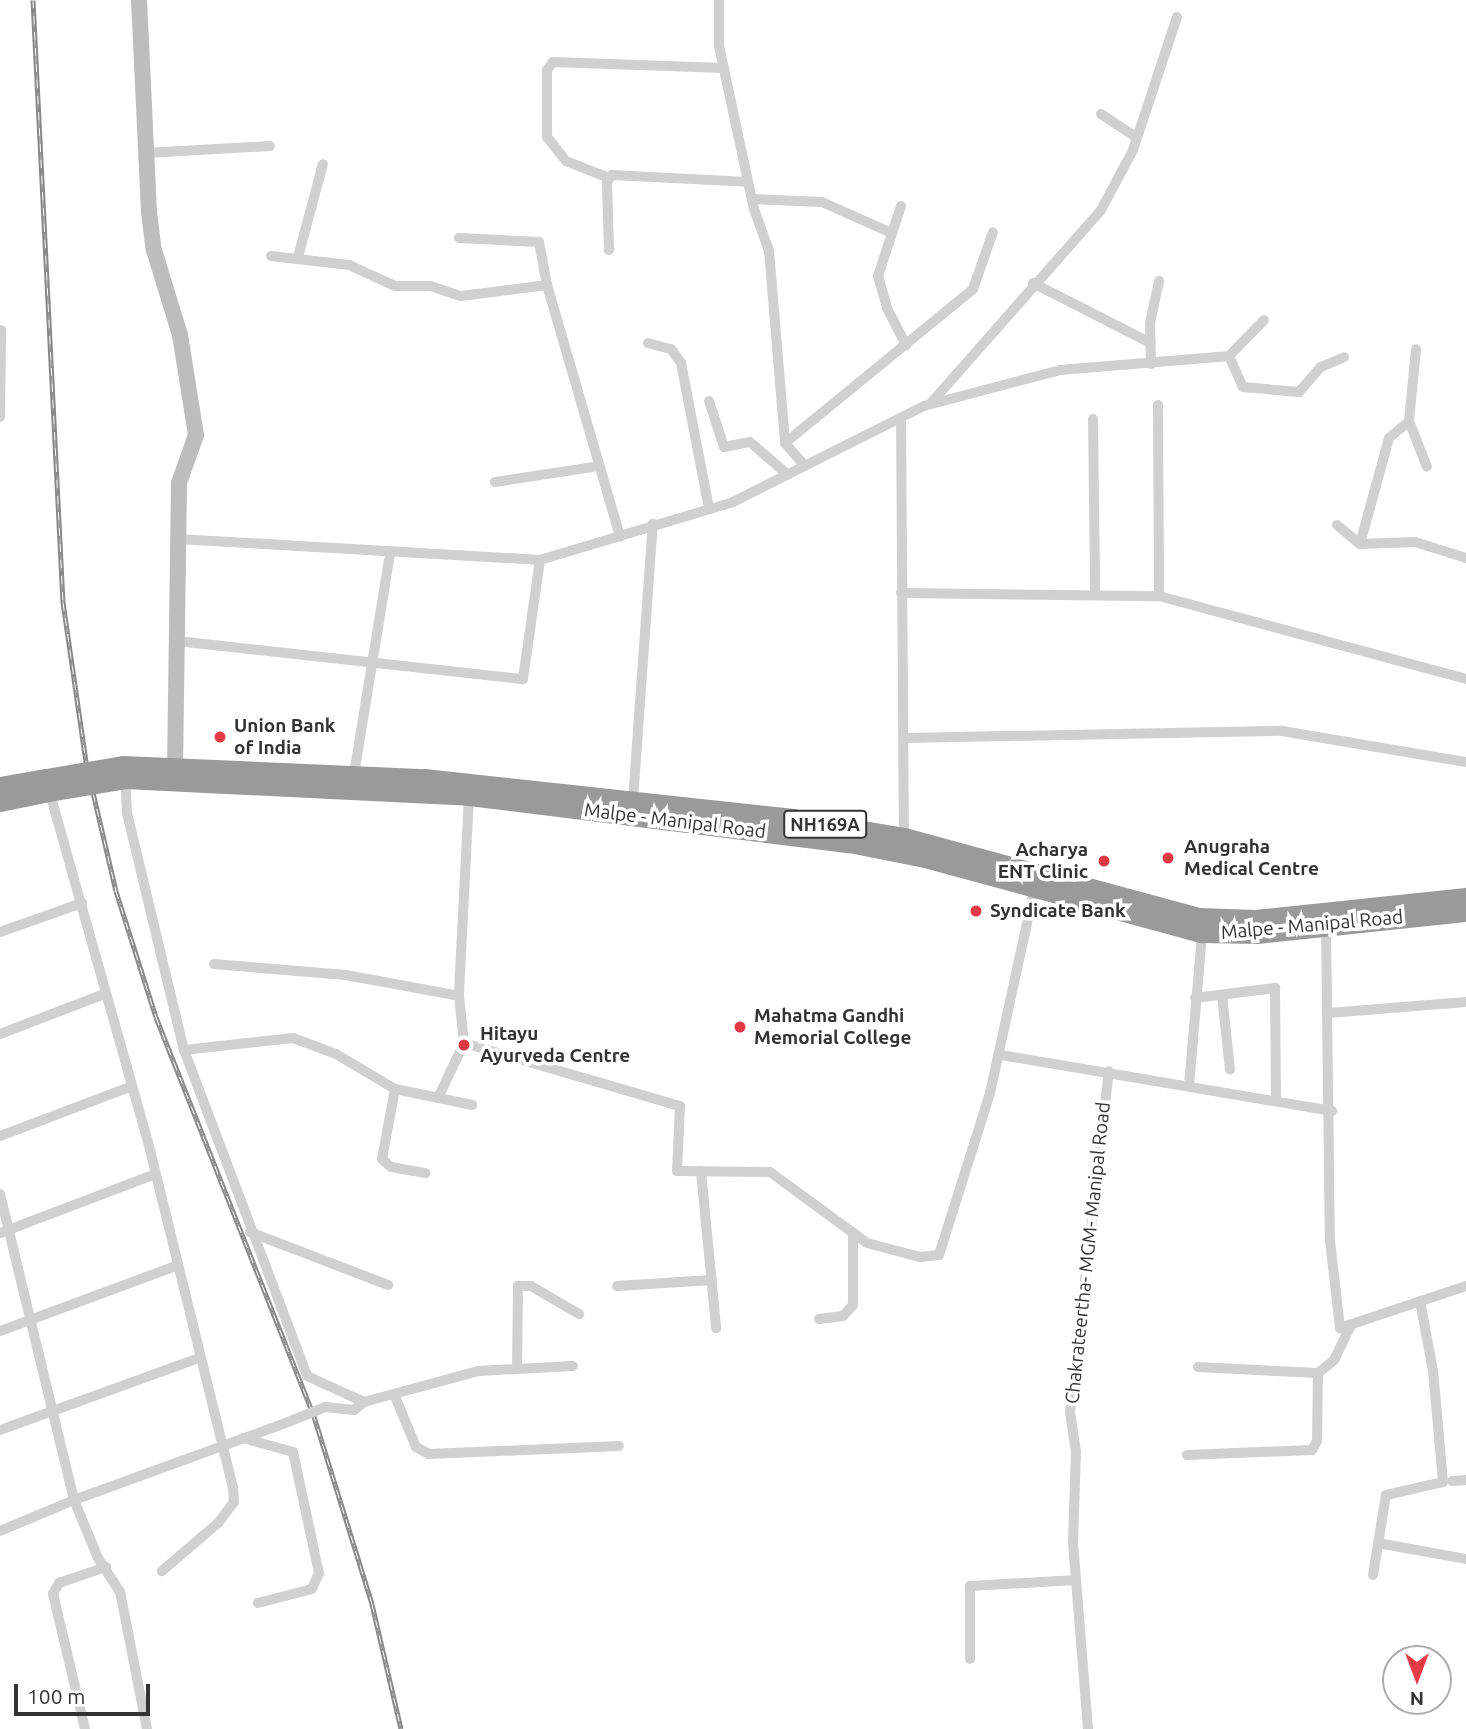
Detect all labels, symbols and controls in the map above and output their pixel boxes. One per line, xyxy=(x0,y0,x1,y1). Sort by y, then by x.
place label: Union Bank of India xyxy=(234,715,335,759)
marker: Union Bank of India xyxy=(212,729,228,745)
street label: Malpe - Manipal Road xyxy=(583,799,767,843)
road number: NH169A xyxy=(783,810,867,838)
place label: Anugraha Medical Centre xyxy=(1184,836,1319,880)
place label: Acharya ENT Clinic xyxy=(998,839,1088,883)
marker: Anugraha Medical Centre xyxy=(1158,848,1178,868)
marker: Acharya ENT Clinic xyxy=(1094,851,1114,871)
place label: Syndicate Bank xyxy=(990,900,1126,922)
marker: Syndicate Bank xyxy=(968,903,984,919)
street label: Malpe - Manipal Road xyxy=(1220,906,1404,944)
place label: Mahatma Gandhi Memorial College xyxy=(754,1005,911,1049)
marker: Mahatma Gandhi Memorial College xyxy=(732,1019,748,1035)
place label: Hitayu Ayurveda Centre xyxy=(480,1023,630,1067)
marker: Hitayu Ayurveda Centre xyxy=(454,1035,474,1055)
street label: Chakrateertha- MGM- Manipal Road xyxy=(1061,1101,1115,1405)
north arrow xyxy=(1382,1645,1452,1715)
scale bar xyxy=(18,1670,154,1714)
text: 100 m xyxy=(27,1684,85,1708)
text: N xyxy=(1410,1688,1424,1710)

